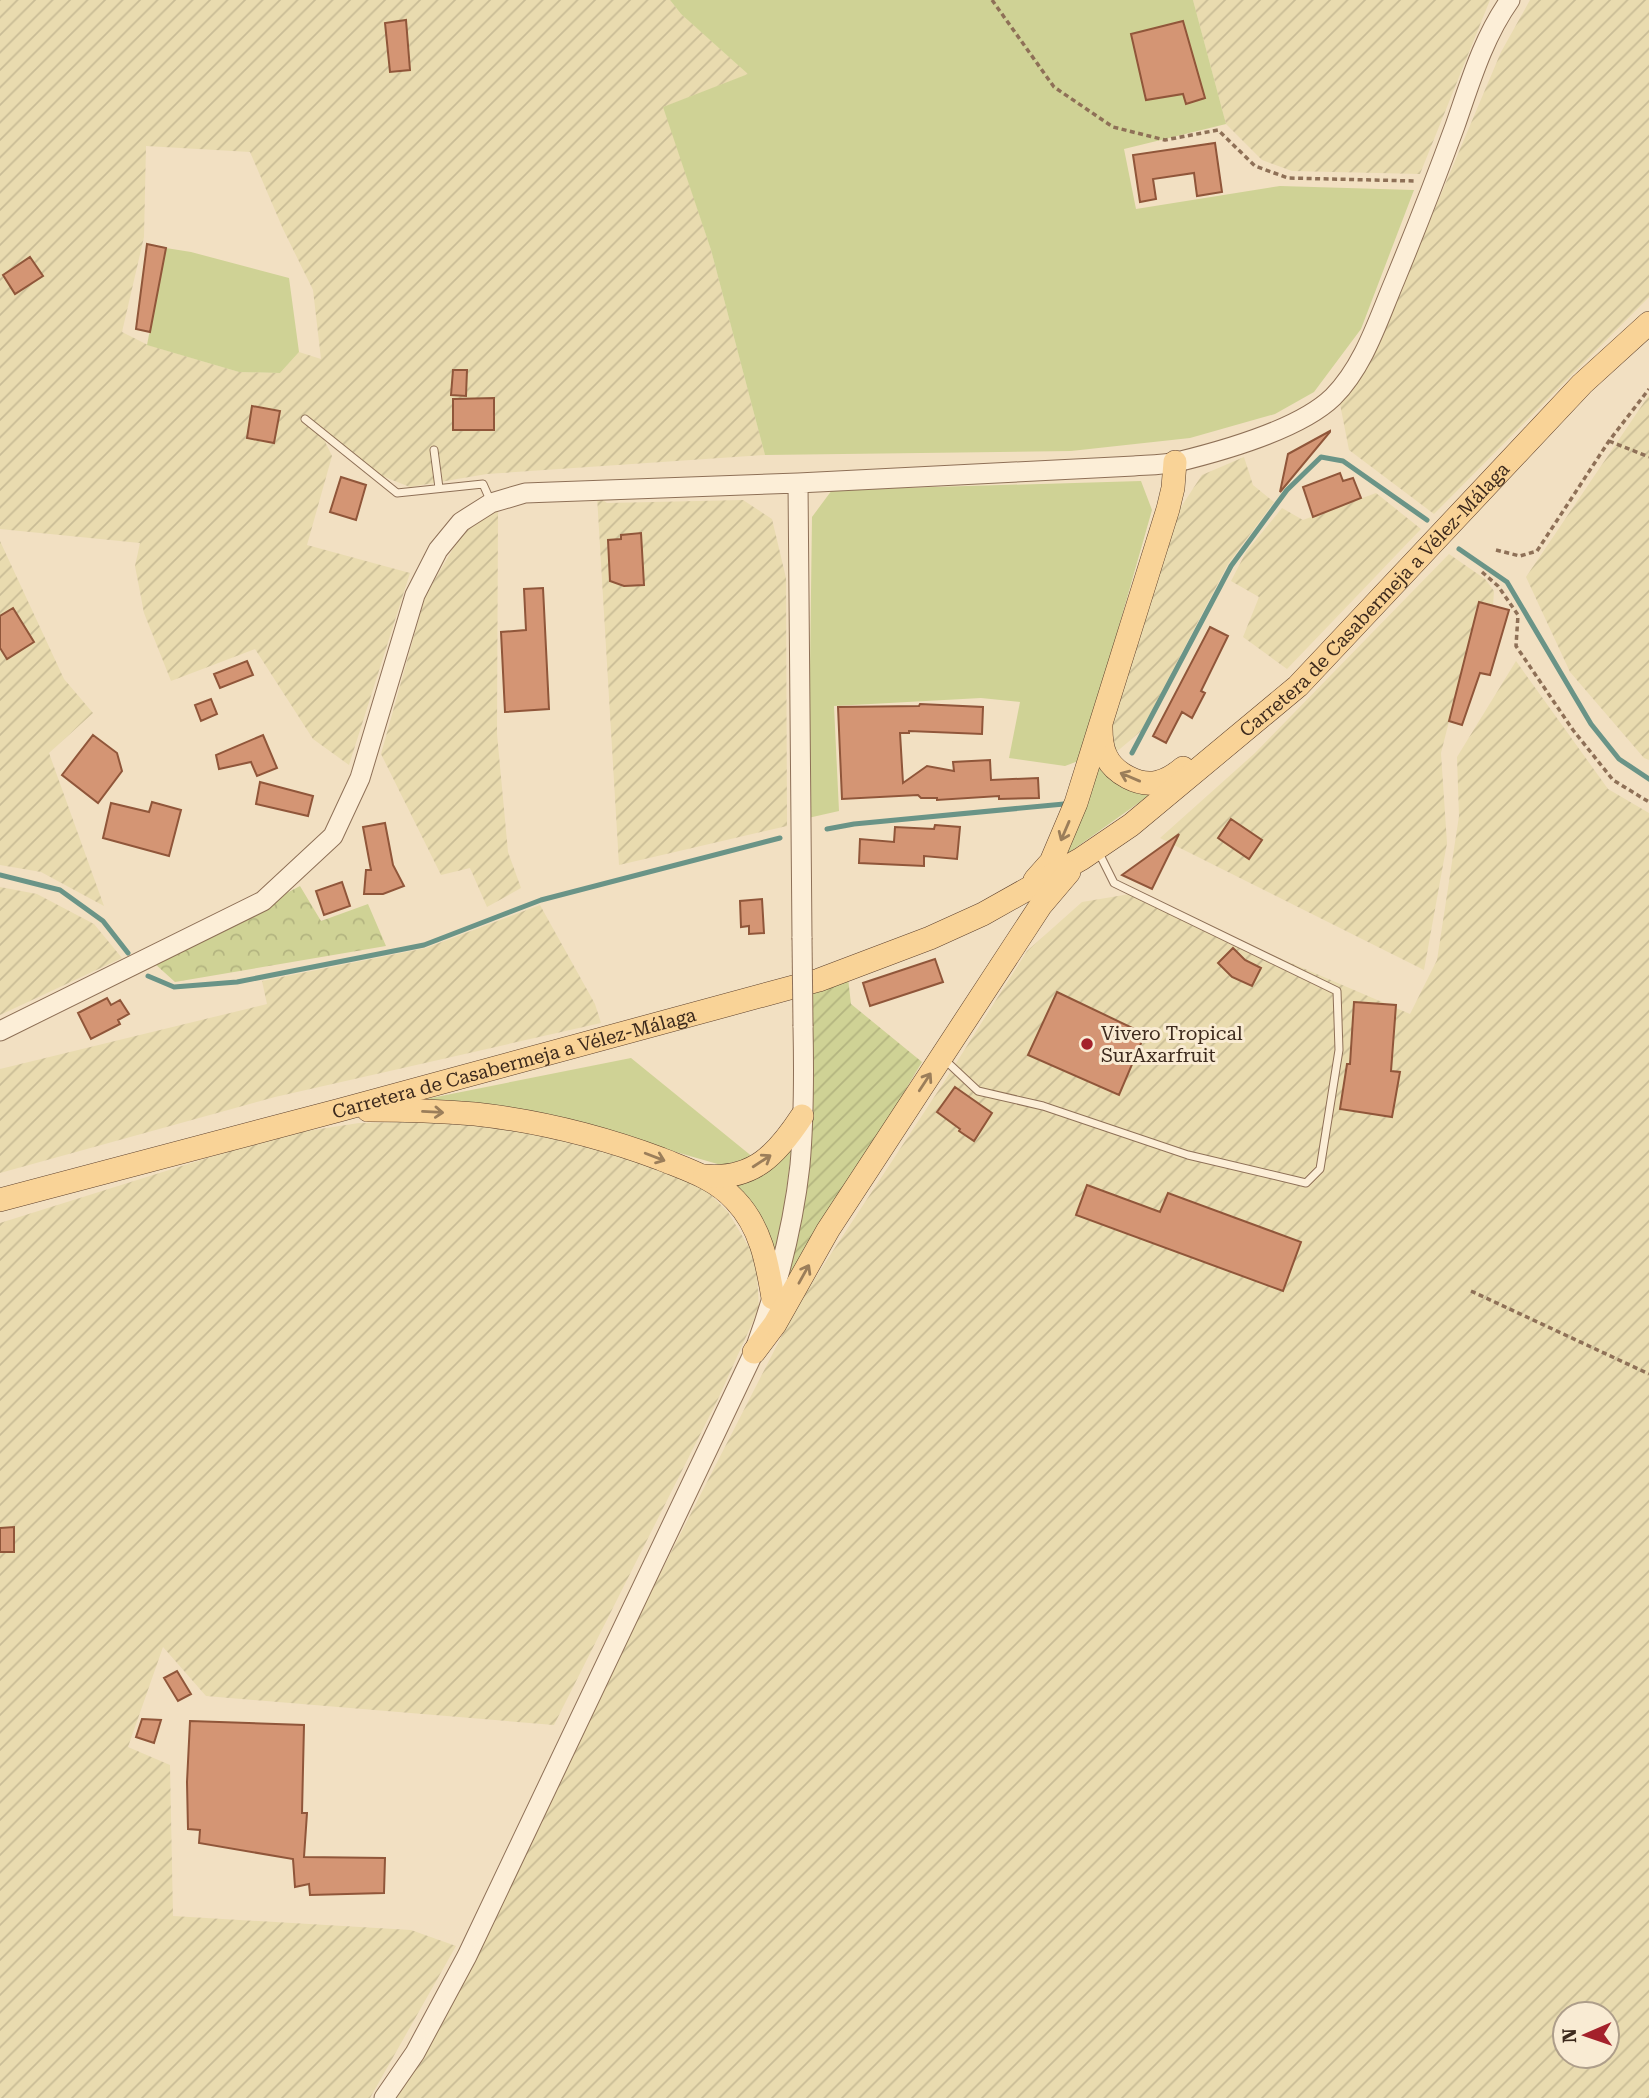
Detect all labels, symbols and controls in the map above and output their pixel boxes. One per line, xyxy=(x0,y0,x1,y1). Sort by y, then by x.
street label: Carretera de Casabermeja a Vélez-Málaga xyxy=(1235,457,1515,742)
one-way arrow xyxy=(1120,769,1141,782)
one-way arrow xyxy=(1058,820,1071,841)
street label: Carretera de Casabermeja a Vélez-Málaga xyxy=(330,1003,699,1124)
place label: Vivero Tropical SurAxarfruit xyxy=(1101,1022,1243,1067)
marker: Vivero Tropical SurAxarfruit xyxy=(1079,1036,1095,1052)
one-way arrow xyxy=(919,1072,933,1092)
one-way arrow xyxy=(421,1106,444,1119)
one-way arrow xyxy=(643,1152,665,1164)
one-way arrow xyxy=(752,1154,771,1168)
one-way arrow xyxy=(797,1264,811,1284)
north arrow xyxy=(1551,2000,1621,2070)
text: N xyxy=(1558,2027,1581,2043)

